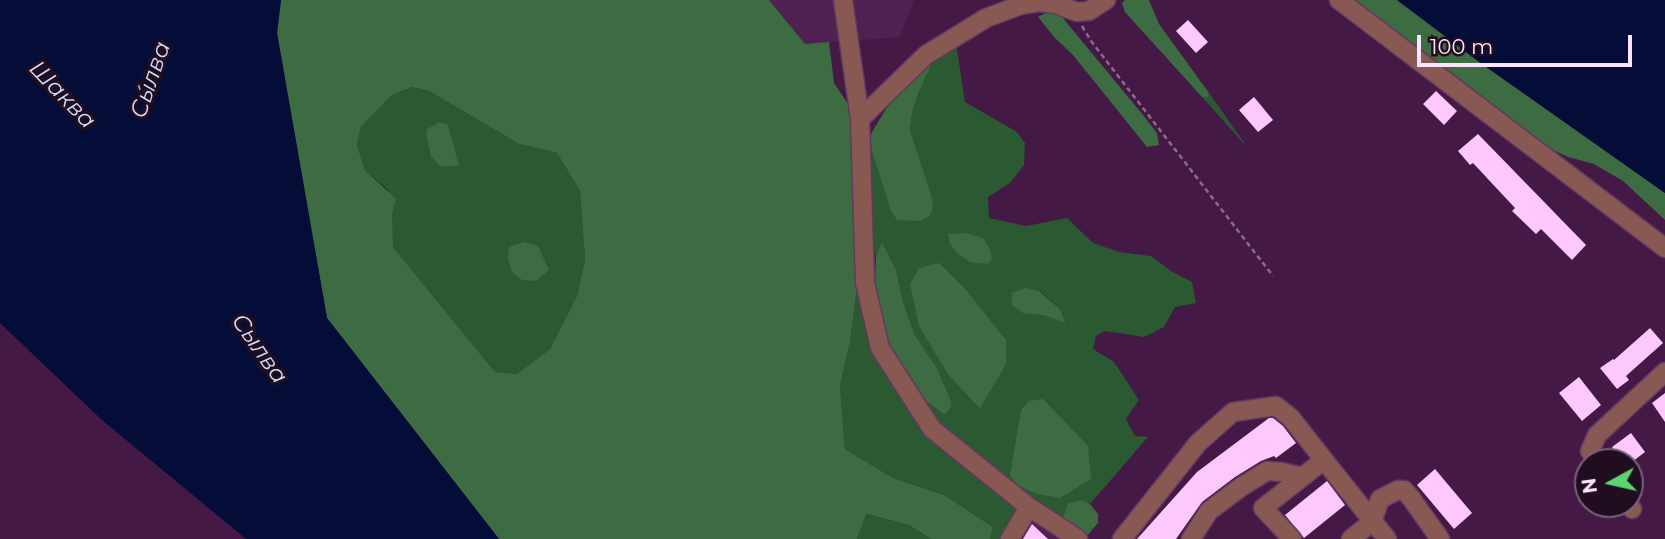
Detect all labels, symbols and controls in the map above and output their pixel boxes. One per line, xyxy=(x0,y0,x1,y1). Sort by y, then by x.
scale bar xyxy=(1420,21,1635,65)
text: 100 m xyxy=(1430,34,1493,59)
water label: Сы́лва xyxy=(125,38,177,122)
water label: Шаква xyxy=(23,55,101,135)
water label: Сылва xyxy=(225,309,293,389)
north arrow xyxy=(1574,448,1644,518)
text: N xyxy=(1577,477,1602,495)

